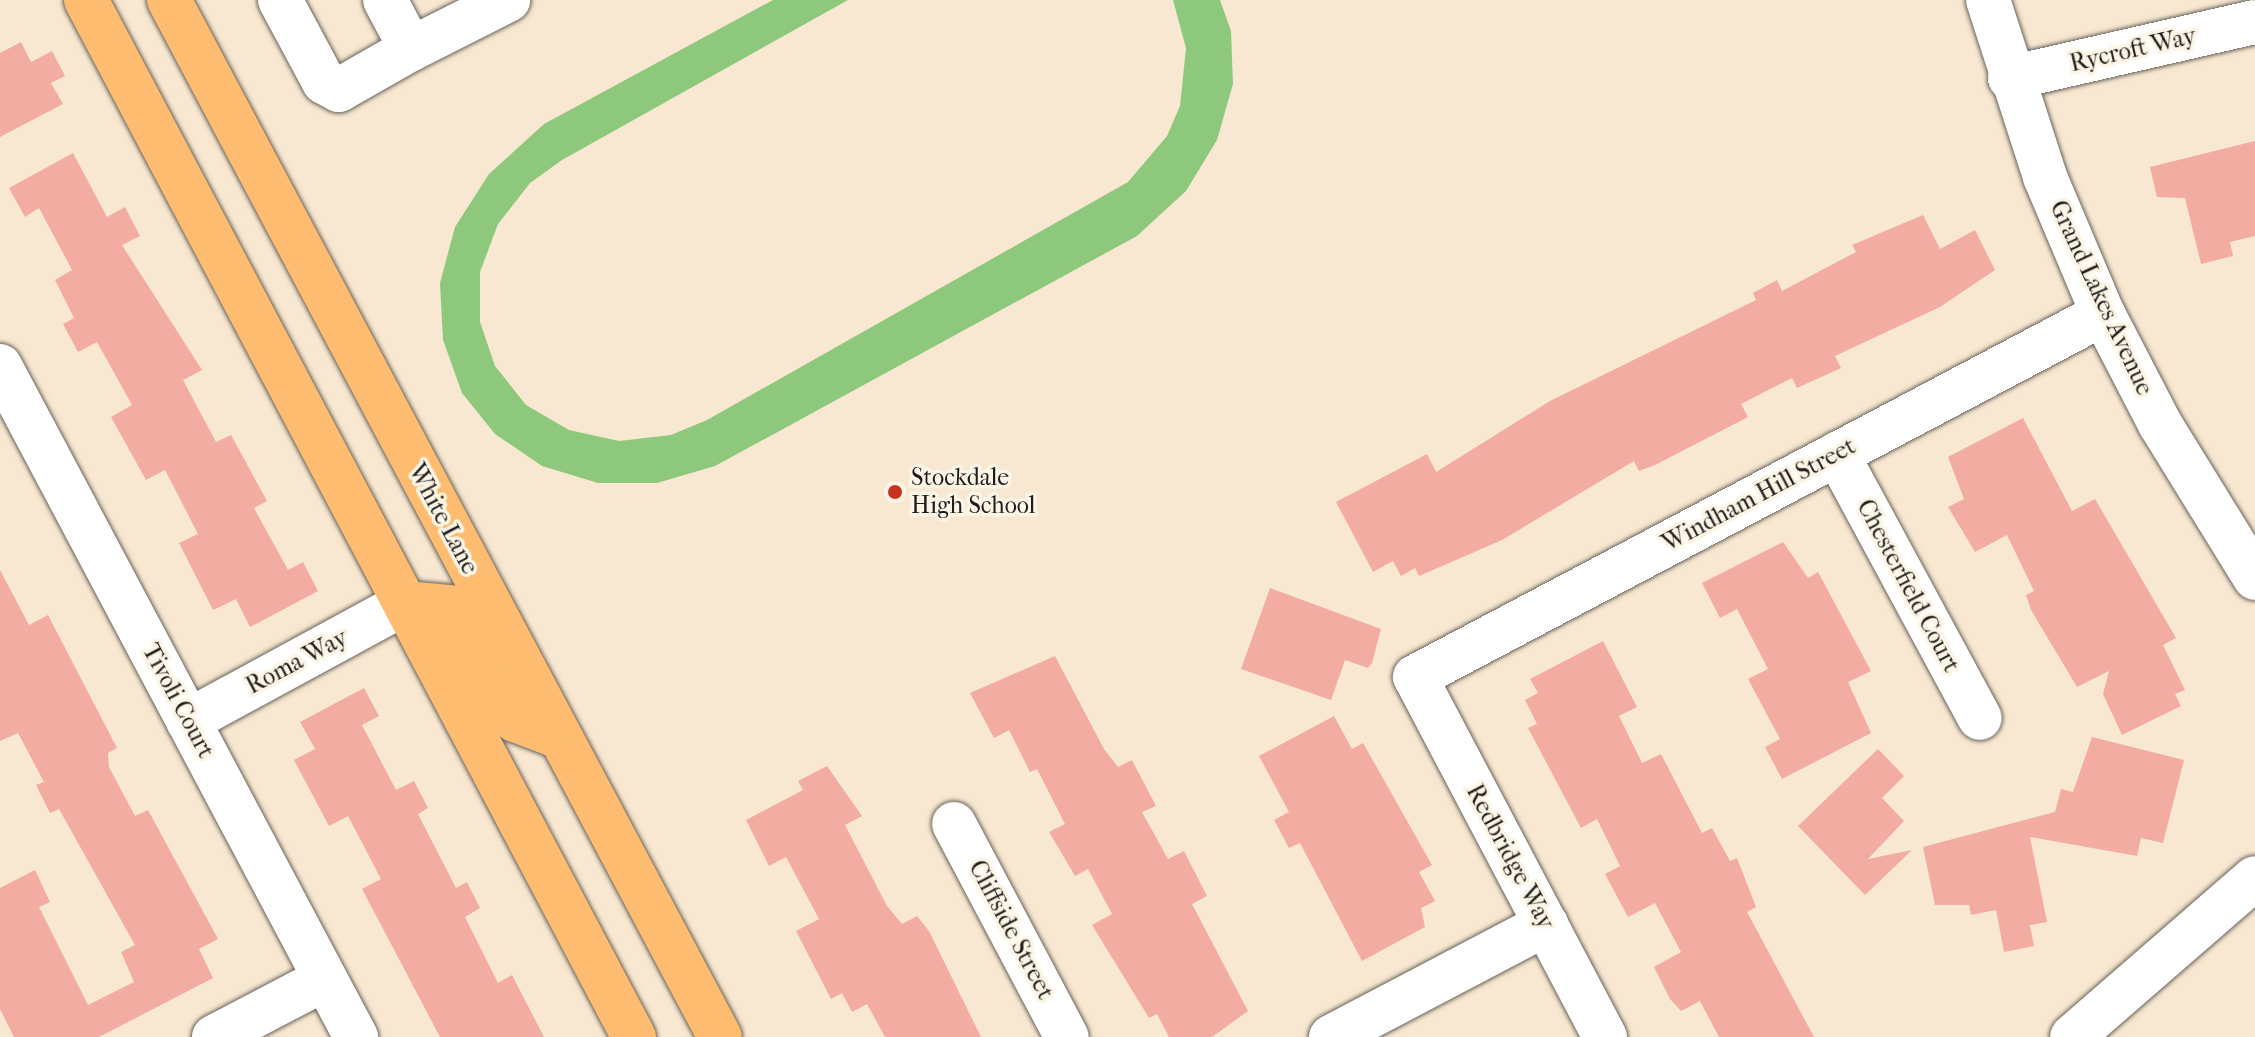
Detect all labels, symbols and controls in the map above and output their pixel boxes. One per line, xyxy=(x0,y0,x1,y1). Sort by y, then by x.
street label: Rycroft Way xyxy=(2067,22,2199,78)
street label: Grand Lakes Avenue xyxy=(2043,196,2159,400)
street label: Windham Hill Street xyxy=(1657,432,1861,558)
street label: White Lane xyxy=(402,459,484,579)
place label: Stockdale High School xyxy=(911,464,1035,520)
marker: Stockdale High School xyxy=(886,483,904,501)
street label: Chesterfield Court xyxy=(1850,495,1966,677)
street label: Roma Way xyxy=(241,623,353,701)
street label: Tivoli Court xyxy=(136,639,220,763)
street label: Redbridge Way xyxy=(1460,780,1560,934)
street label: Cliffside Street xyxy=(962,856,1060,1004)

